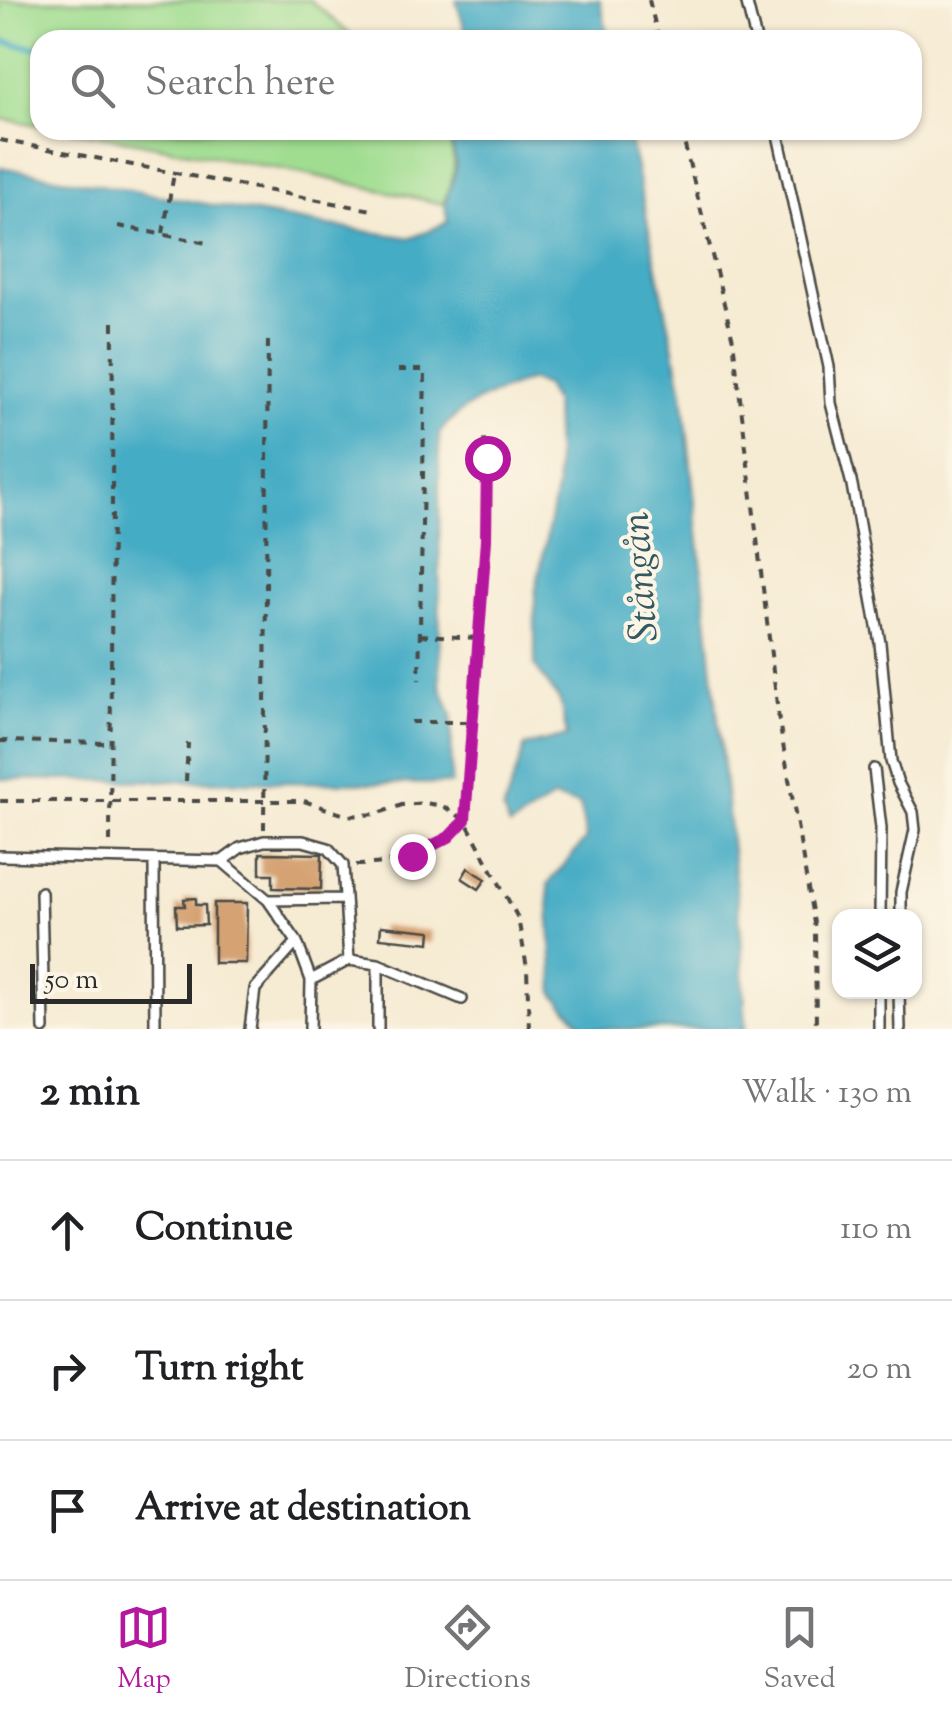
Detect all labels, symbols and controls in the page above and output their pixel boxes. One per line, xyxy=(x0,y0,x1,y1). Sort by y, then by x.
search box xyxy=(30,30,922,140)
icon: search xyxy=(65,58,120,113)
text: Search here xyxy=(145,58,336,112)
route start xyxy=(465,436,511,482)
water label: Stångån xyxy=(610,510,675,643)
route end xyxy=(390,834,436,880)
map controls xyxy=(832,909,922,999)
button: layers xyxy=(832,909,922,999)
scale bar xyxy=(30,959,192,1004)
text: 50 m xyxy=(45,961,99,1001)
text: 2 min xyxy=(40,1064,140,1124)
text: Walk · 130 m xyxy=(741,1071,912,1117)
icon: ahead xyxy=(40,1203,95,1258)
text: Continue xyxy=(135,1203,293,1257)
text: 110 m xyxy=(840,1207,912,1253)
icon: right xyxy=(40,1343,95,1398)
text: Turn right xyxy=(135,1343,303,1397)
text: 20 m xyxy=(847,1347,912,1393)
icon: arrive xyxy=(40,1483,95,1538)
text: Arrive at destination xyxy=(135,1483,471,1537)
tab: Map xyxy=(116,1600,171,1700)
tab: Directions xyxy=(404,1600,531,1700)
tab: Saved xyxy=(764,1600,836,1700)

